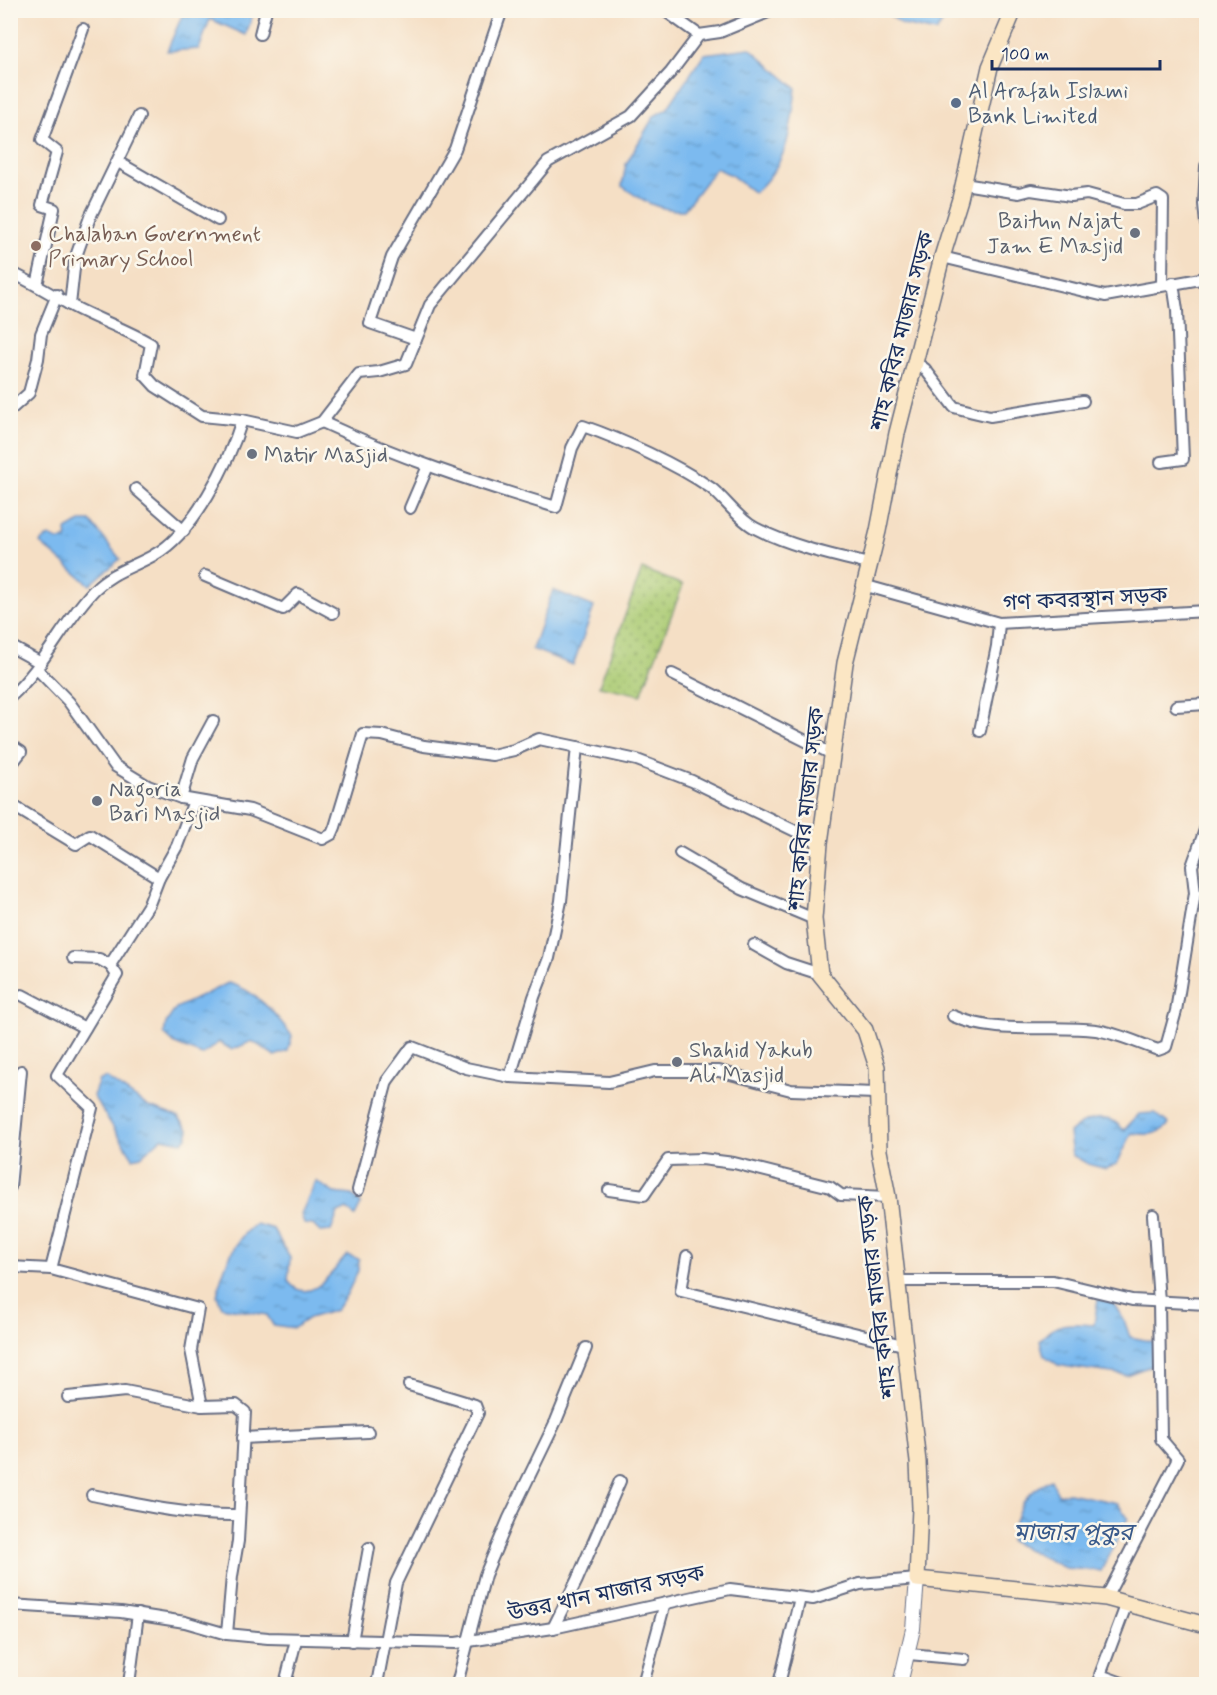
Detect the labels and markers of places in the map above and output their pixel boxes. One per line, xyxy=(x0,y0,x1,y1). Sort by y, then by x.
place label: Al Arafah Islami Bank Limited xyxy=(968,78,1128,131)
marker: Al Arafah Islami Bank Limited xyxy=(949,96,963,110)
place label: Baitun Najat Jam E Masjid xyxy=(987,208,1123,261)
place label: Chalaban Government Primary School xyxy=(48,221,261,274)
marker: Baitun Najat Jam E Masjid xyxy=(1128,226,1142,240)
marker: Chalaban Government Primary School xyxy=(29,239,43,253)
place label: Matir Masjid xyxy=(264,442,388,470)
marker: Matir Masjid xyxy=(245,447,259,461)
place label: Nagoria Bari Masjid xyxy=(109,776,220,830)
marker: Nagoria Bari Masjid xyxy=(90,794,104,808)
place label: Shahid Yakub Ali Masjid xyxy=(689,1037,813,1090)
marker: Shahid Yakub Ali Masjid xyxy=(670,1055,684,1069)

